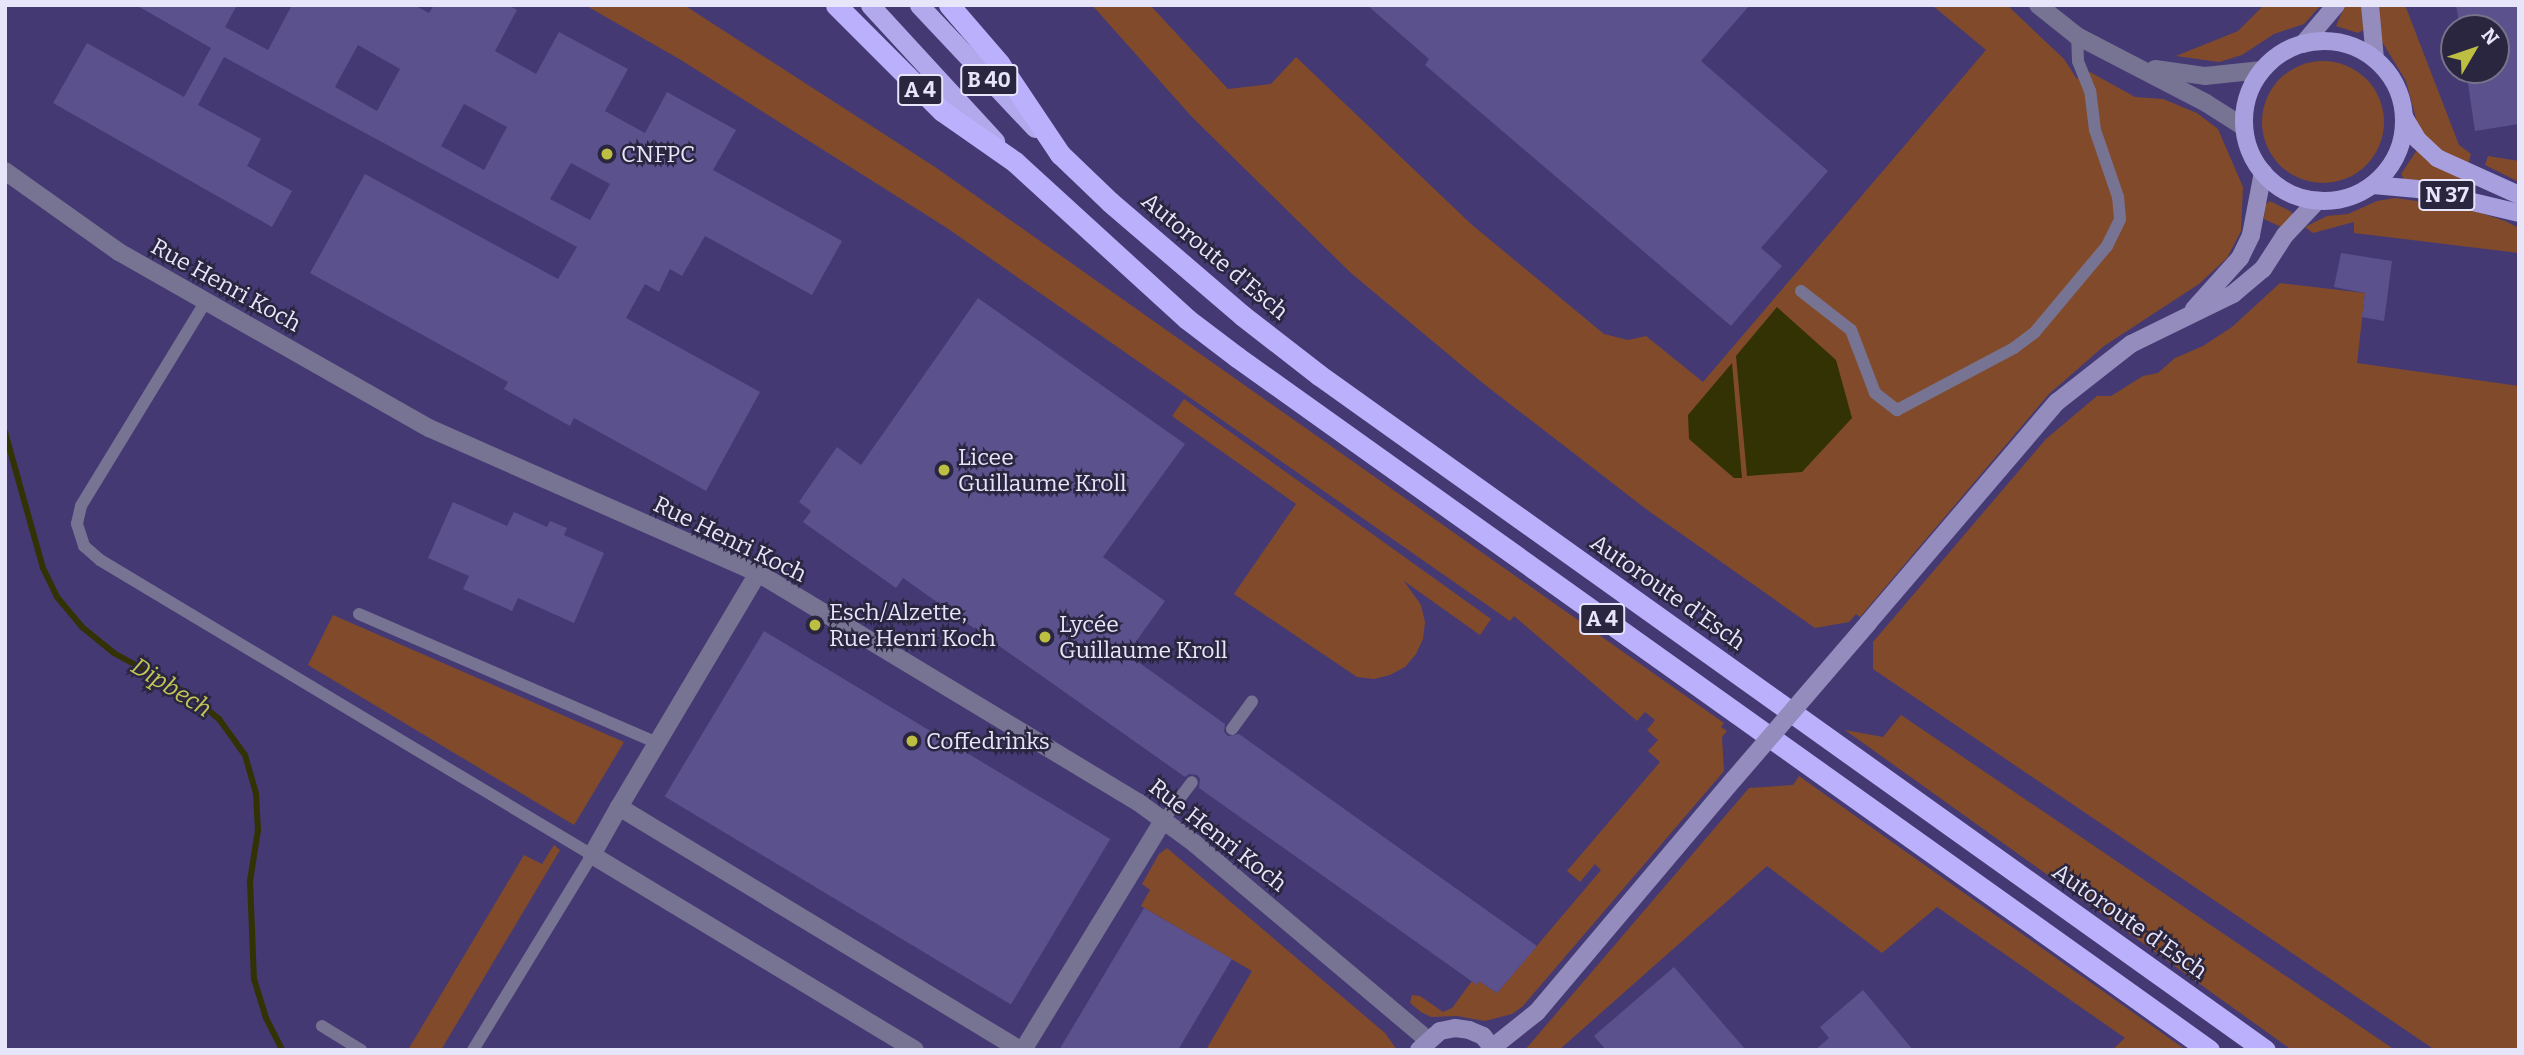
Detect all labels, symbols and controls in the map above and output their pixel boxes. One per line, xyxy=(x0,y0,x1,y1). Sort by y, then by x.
north arrow xyxy=(2440,14,2510,84)
text: N xyxy=(2477,24,2504,50)
road number: B 40 xyxy=(959,62,1019,98)
road number: A 4 xyxy=(895,72,944,108)
place label: CNFPC xyxy=(621,140,695,168)
marker: CNFPC xyxy=(599,146,615,162)
road number: N 37 xyxy=(2417,178,2477,212)
street label: Autoroute d'Esch xyxy=(1136,187,1294,325)
street label: Rue Henri Koch xyxy=(146,233,306,337)
place label: Licee Guillaume Kroll xyxy=(958,443,1127,497)
marker: Licee Guillaume Kroll xyxy=(936,462,952,478)
street label: Rue Henri Koch xyxy=(649,490,811,588)
street label: Autoroute d'Esch xyxy=(1585,528,1751,656)
place label: Esch/Alzette, Rue Henri Koch xyxy=(829,598,996,652)
road number: A 4 xyxy=(1578,602,1626,636)
place label: Lycée Guillaume Kroll xyxy=(1059,610,1228,664)
marker: Esch/Alzette, Rue Henri Koch xyxy=(807,617,823,633)
marker: Lycée Guillaume Kroll xyxy=(1037,629,1053,645)
water label: Dipbech xyxy=(126,652,216,724)
place label: Coffedrinks xyxy=(926,727,1050,755)
marker: Coffedrinks xyxy=(904,733,920,749)
street label: Rue Henri Koch xyxy=(1144,773,1292,897)
street label: Autoroute d'Esch xyxy=(2047,857,2213,985)

